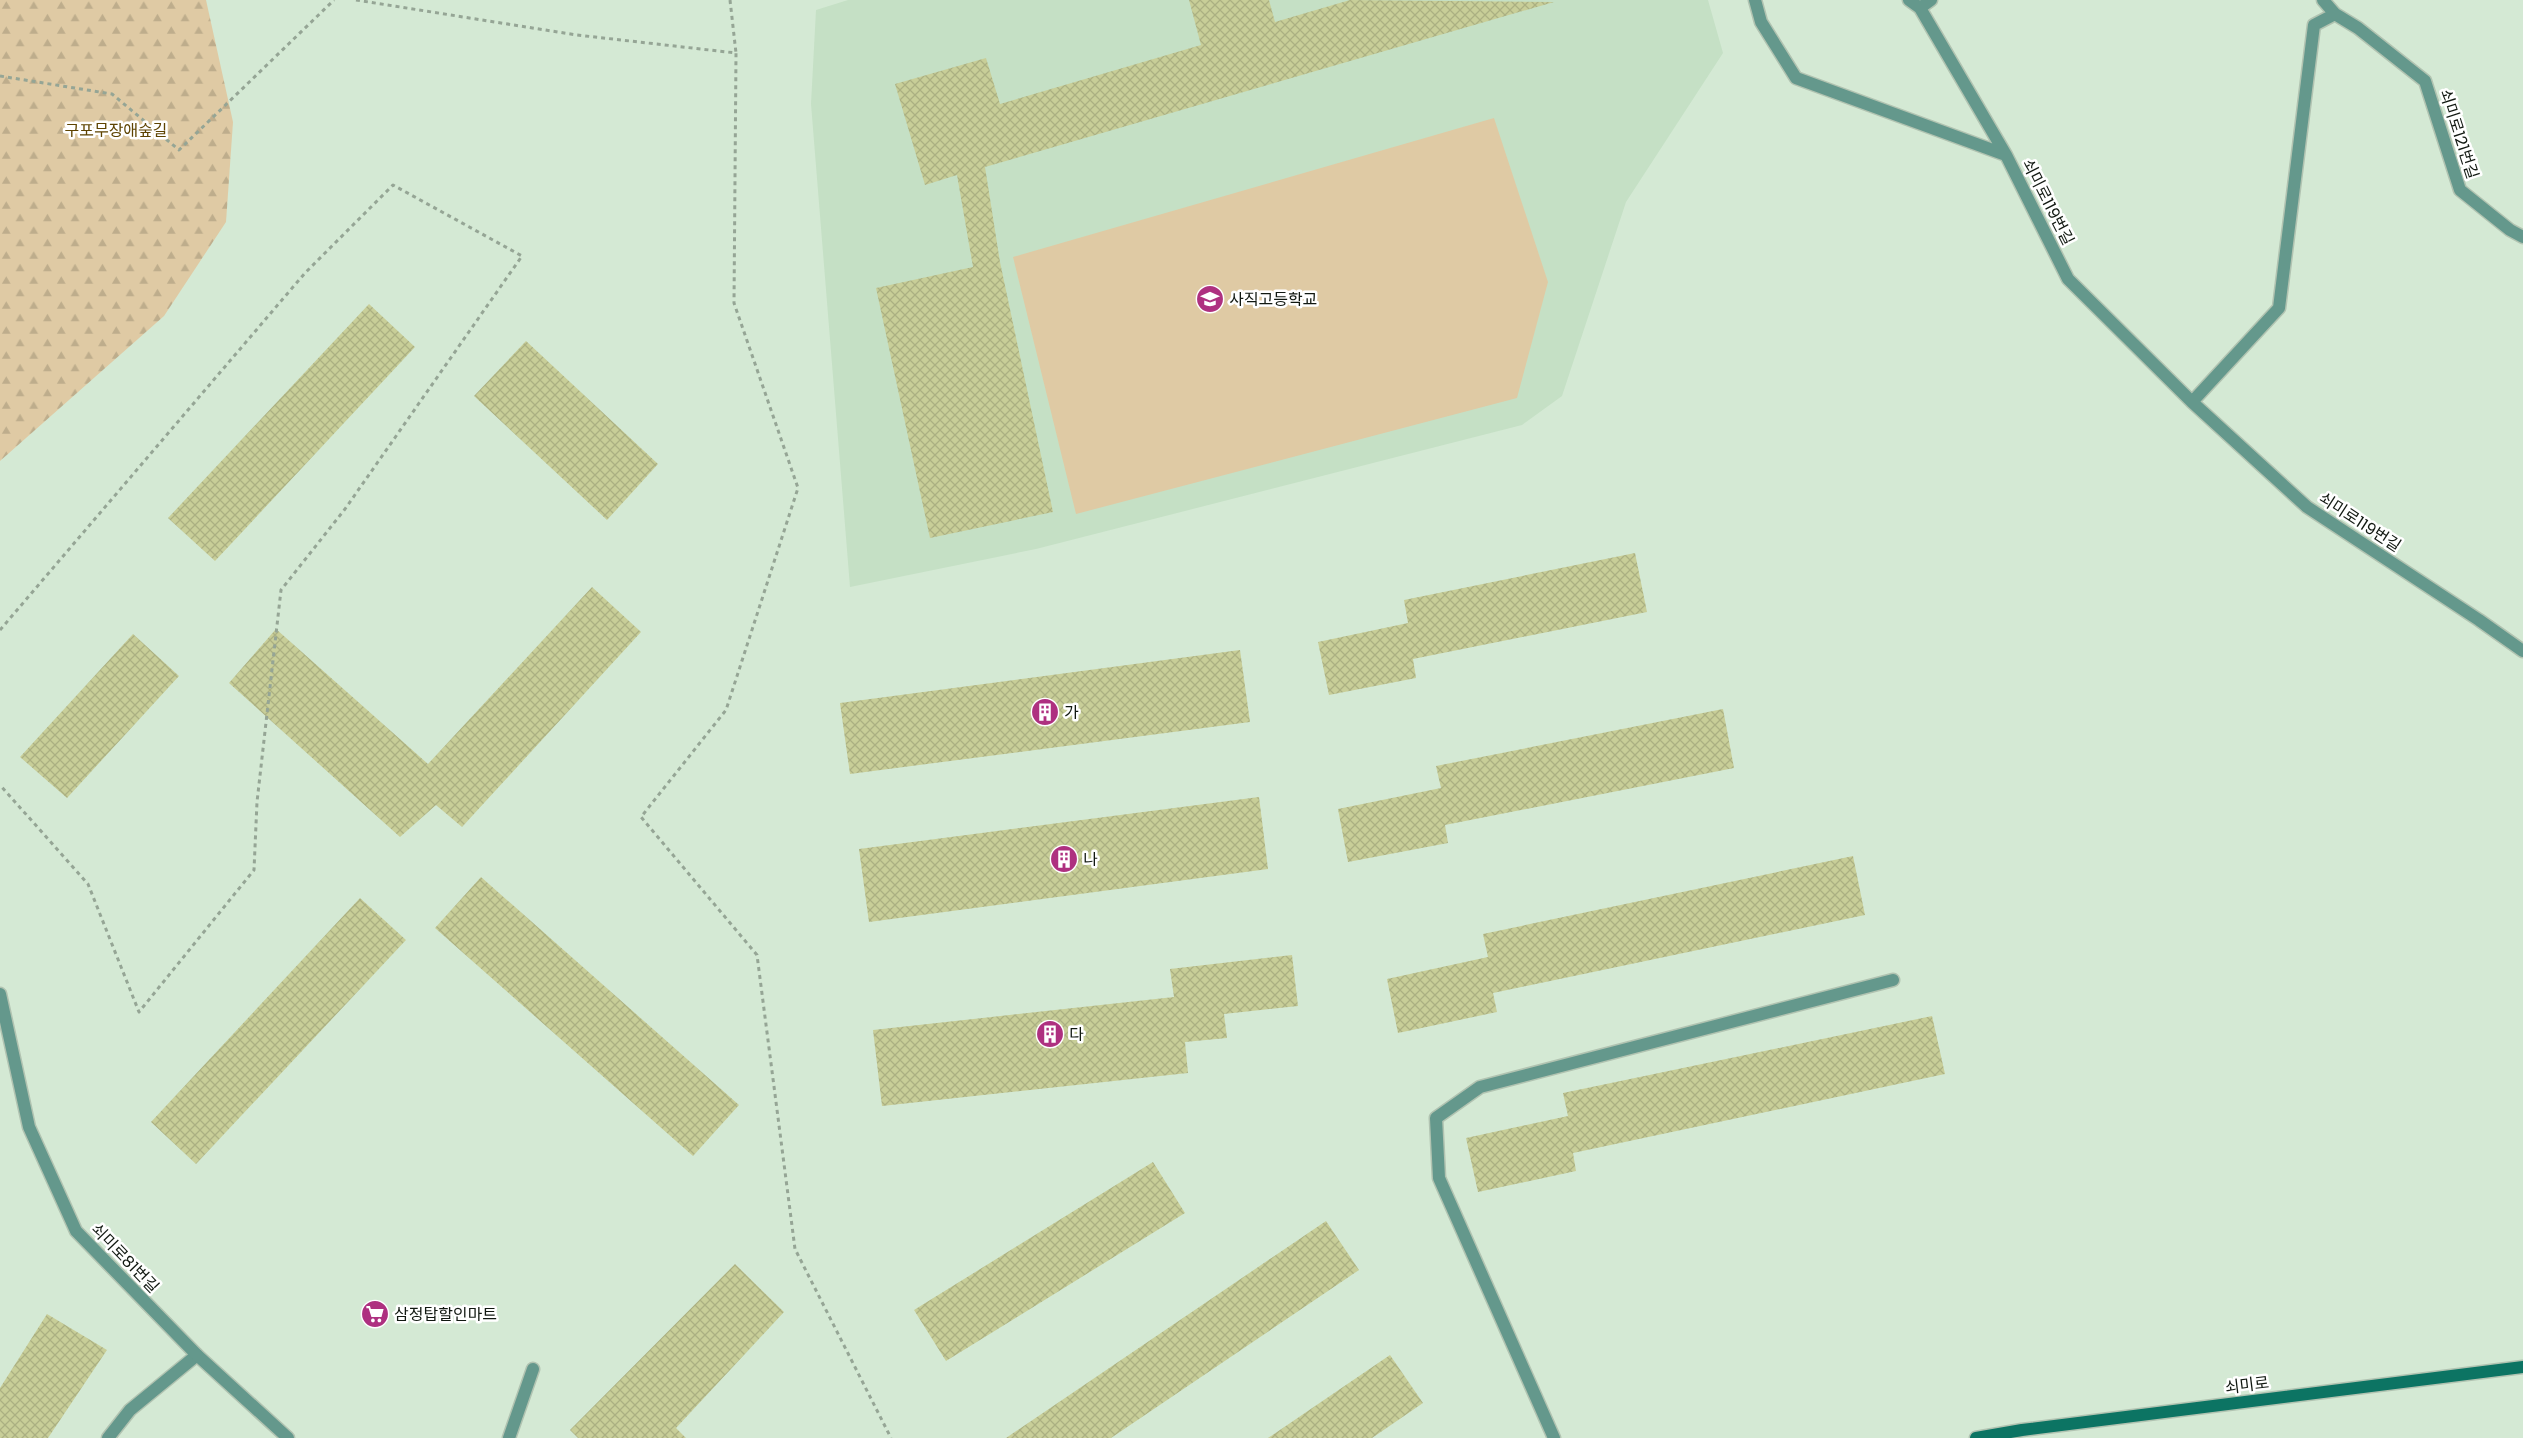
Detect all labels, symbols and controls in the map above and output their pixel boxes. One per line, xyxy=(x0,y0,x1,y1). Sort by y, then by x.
street label: 쇠미로121번길 xyxy=(2434,86,2484,182)
park label: 구포무장애숲길 xyxy=(64,119,168,142)
street label: 쇠미로119번길 xyxy=(2016,155,2080,249)
school or university icon: 사직고등학교 xyxy=(1195,284,1225,314)
place label: 사직고등학교 xyxy=(1229,288,1317,311)
street label: 쇠미로119번길 xyxy=(2314,487,2406,557)
building icon: 가 xyxy=(1030,697,1060,727)
place label: 가 xyxy=(1064,701,1079,724)
building icon: 나 xyxy=(1049,844,1079,874)
place label: 나 xyxy=(1083,848,1098,871)
building icon: 다 xyxy=(1035,1019,1065,1049)
place label: 다 xyxy=(1069,1023,1084,1046)
street label: 쇠미로81번길 xyxy=(86,1218,164,1298)
supermarket icon: 삼정탑할인마트 xyxy=(360,1299,390,1329)
place label: 삼정탑할인마트 xyxy=(394,1303,497,1326)
street label: 쇠미로 xyxy=(2224,1371,2271,1399)

